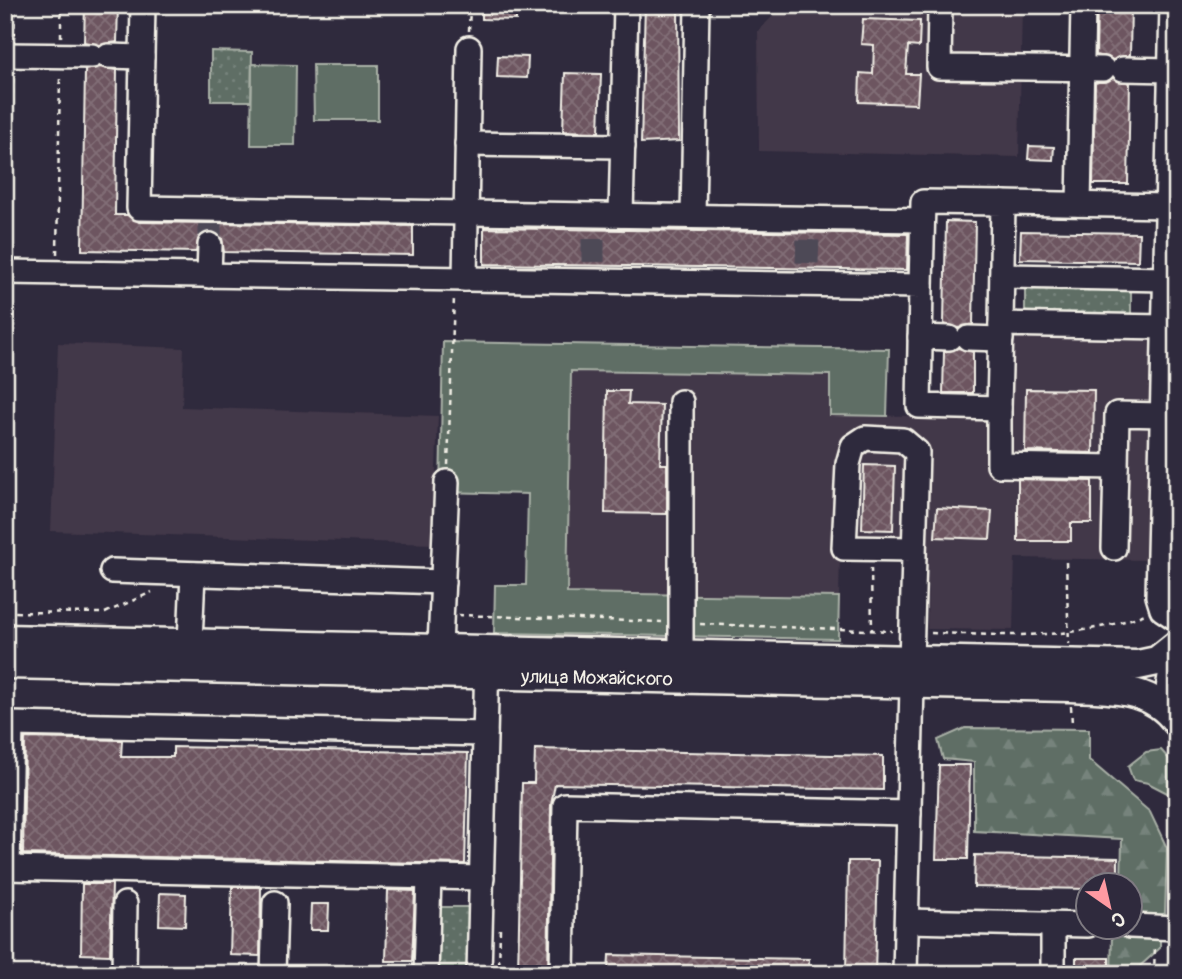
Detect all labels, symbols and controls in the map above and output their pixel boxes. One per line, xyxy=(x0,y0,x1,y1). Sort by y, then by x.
street label: улица Можайского xyxy=(520,665,673,691)
north arrow xyxy=(1074,870,1144,940)
text: С xyxy=(1106,906,1130,933)

